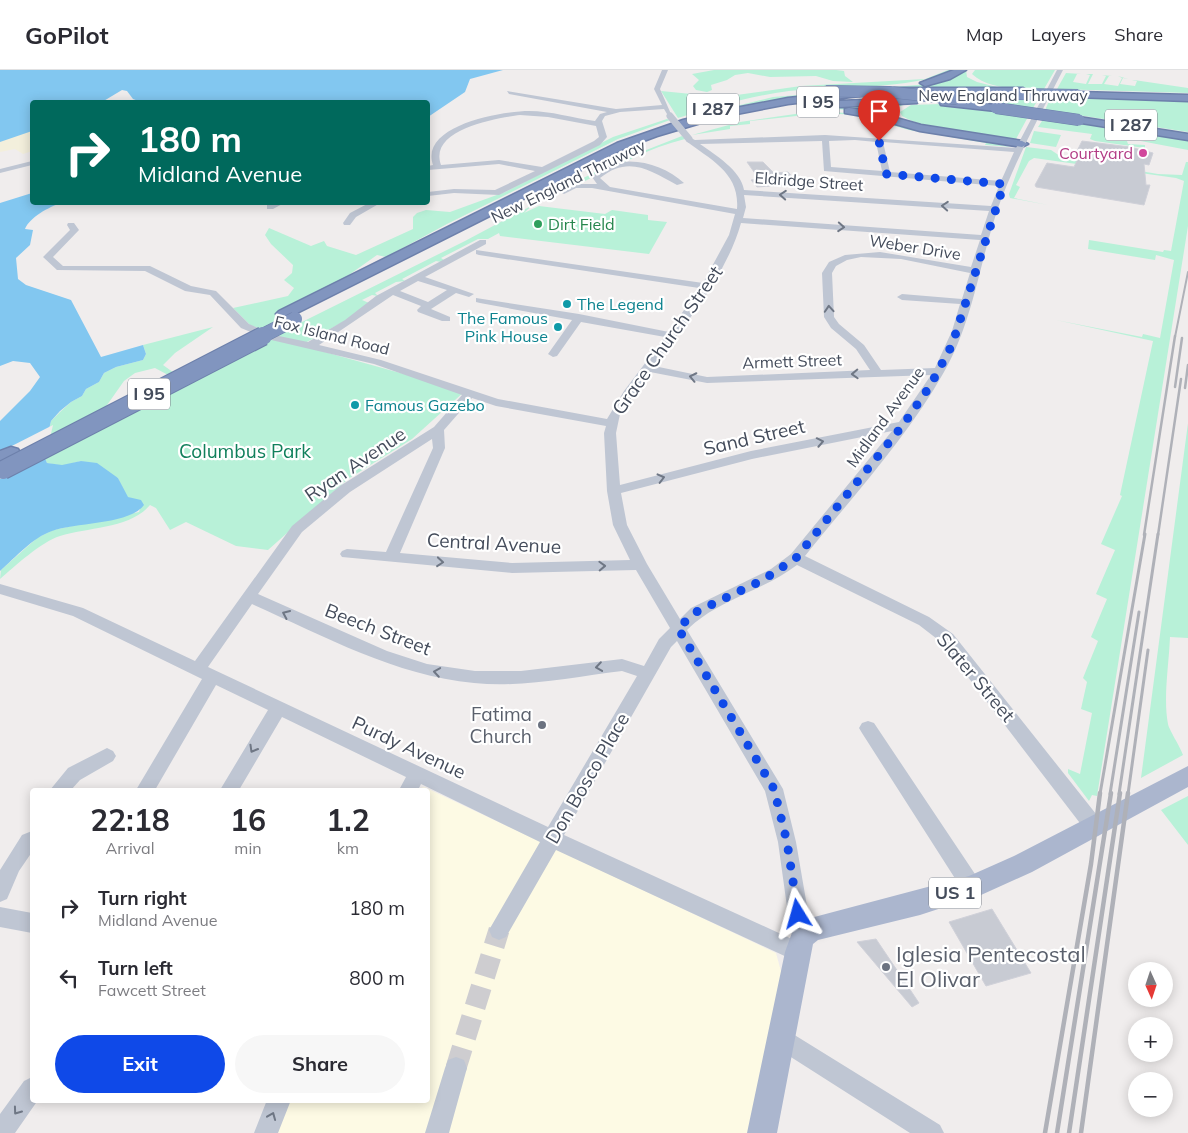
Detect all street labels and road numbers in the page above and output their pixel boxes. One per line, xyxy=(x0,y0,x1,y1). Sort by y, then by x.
street label: New England Thruway xyxy=(918,85,1088,105)
road number: I 95 xyxy=(797,86,839,118)
road number: I 287 xyxy=(687,93,739,124)
road number: I 287 xyxy=(1105,110,1157,140)
street label: New England Thruway xyxy=(487,135,649,227)
street label: Eldridge Street xyxy=(754,167,864,195)
street label: Weber Drive xyxy=(868,230,962,264)
street label: Grace Church Street xyxy=(607,261,728,419)
street label: Fox Island Road xyxy=(272,311,392,359)
street label: Armett Street xyxy=(742,349,843,373)
street label: Midland Avenue xyxy=(842,363,928,471)
road number: I 95 xyxy=(128,378,170,409)
street label: Sand Street xyxy=(701,414,807,460)
street label: Ryan Avenue xyxy=(300,421,410,507)
street label: Central Avenue xyxy=(426,528,562,558)
street label: Beech Street xyxy=(322,598,435,660)
street label: Slater Street xyxy=(932,628,1020,727)
street label: Don Bosco Place xyxy=(540,708,634,848)
street label: Purdy Avenue xyxy=(348,710,470,784)
road number: US 1 xyxy=(929,878,981,908)

